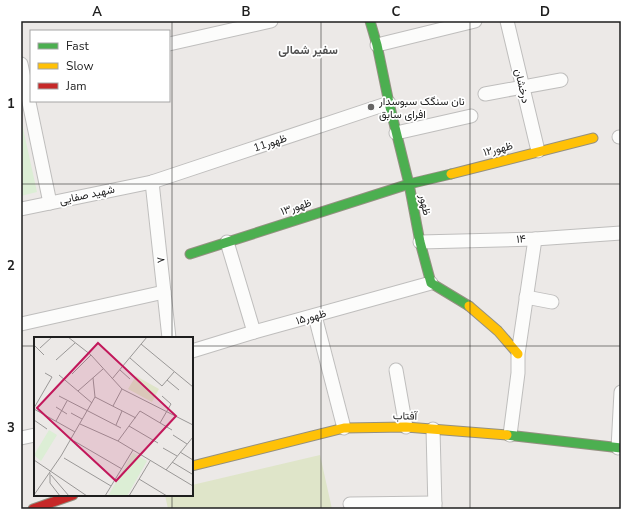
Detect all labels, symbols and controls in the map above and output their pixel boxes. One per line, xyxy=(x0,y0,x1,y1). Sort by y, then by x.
text: A xyxy=(92,3,102,21)
text: B xyxy=(242,3,251,21)
text: C xyxy=(392,3,401,21)
text: D xyxy=(540,3,550,21)
legend xyxy=(30,30,170,102)
text: Fast xyxy=(66,38,89,54)
district label: سفیر شمالی xyxy=(278,42,338,58)
text: Slow xyxy=(66,58,94,74)
street label: درخشان xyxy=(511,67,533,105)
text: Jam xyxy=(65,78,87,94)
place label: نان سنگک سبوسدار افرای سابق xyxy=(378,94,465,122)
text: 1 xyxy=(7,95,15,113)
marker: نان سنگک سبوسدار افرای سابق xyxy=(366,102,376,112)
street label: 11ظهور xyxy=(251,131,289,155)
street label: ظهور۱۲ xyxy=(482,138,514,160)
street label: شهید صفایی xyxy=(58,182,116,208)
street label: ظهور xyxy=(415,192,434,217)
street label: ظهور۱۳ xyxy=(279,195,313,219)
street label: ۱۴ xyxy=(516,231,526,247)
street label: ۷ xyxy=(153,255,169,264)
text: 2 xyxy=(7,257,15,275)
street label: ظهور۱۵ xyxy=(294,306,328,328)
inset map xyxy=(34,337,193,496)
street label: آفتاب xyxy=(393,408,419,424)
text: 3 xyxy=(7,419,15,437)

